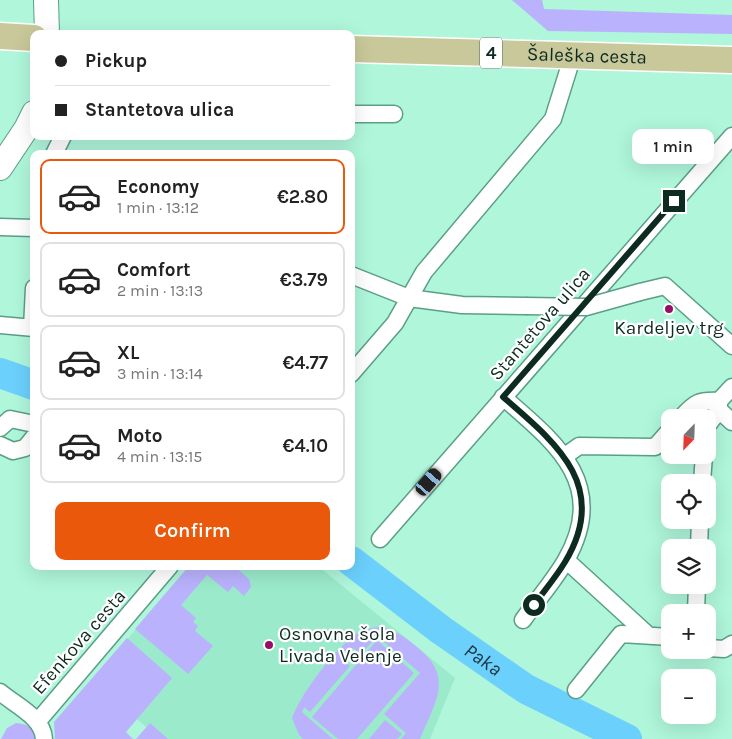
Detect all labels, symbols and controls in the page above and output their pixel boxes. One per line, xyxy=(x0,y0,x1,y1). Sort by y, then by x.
road number: 4 xyxy=(480,38,502,68)
street label: Šaleška cesta xyxy=(527,43,647,69)
text: Pickup xyxy=(85,50,147,72)
text: Stantetova ulica xyxy=(85,99,234,121)
callout: 1 min xyxy=(633,128,715,164)
text: 1 min xyxy=(653,137,693,156)
icon: car xyxy=(57,174,102,219)
text: Economy xyxy=(117,176,199,198)
text: €2.80 xyxy=(277,186,328,208)
route end xyxy=(663,190,685,212)
text: 1 min · 13:12 xyxy=(117,198,199,217)
icon: car xyxy=(57,257,102,302)
text: Comfort xyxy=(117,259,191,281)
street label: Stantetova ulica xyxy=(485,263,595,385)
text: €3.79 xyxy=(280,269,328,291)
text: 2 min · 13:13 xyxy=(117,281,203,300)
marker: Kardeljev trg xyxy=(663,303,675,315)
place label: Kardeljev trg xyxy=(614,317,724,339)
icon: car xyxy=(57,340,102,385)
text: XL xyxy=(117,342,139,364)
text: €4.77 xyxy=(282,352,328,374)
text: 3 min · 13:14 xyxy=(117,364,203,383)
north arrow xyxy=(661,409,716,464)
map controls xyxy=(661,409,716,724)
icon: car xyxy=(57,423,102,468)
text: Moto xyxy=(117,425,163,447)
text: €4.10 xyxy=(283,435,328,457)
text: 4 min · 13:15 xyxy=(117,447,202,466)
car xyxy=(413,466,444,498)
button: locate xyxy=(661,474,716,529)
button: Confirm xyxy=(55,502,330,560)
button: layers xyxy=(661,539,716,594)
street label: Efenkova cesta xyxy=(28,585,130,699)
route start xyxy=(523,594,545,616)
button: + xyxy=(661,604,716,659)
place label: Osnovna šola Livada Velenje xyxy=(279,623,402,667)
water label: Paka xyxy=(460,638,507,680)
marker: Osnovna šola Livada Velenje xyxy=(263,639,275,651)
button: − xyxy=(661,669,716,724)

